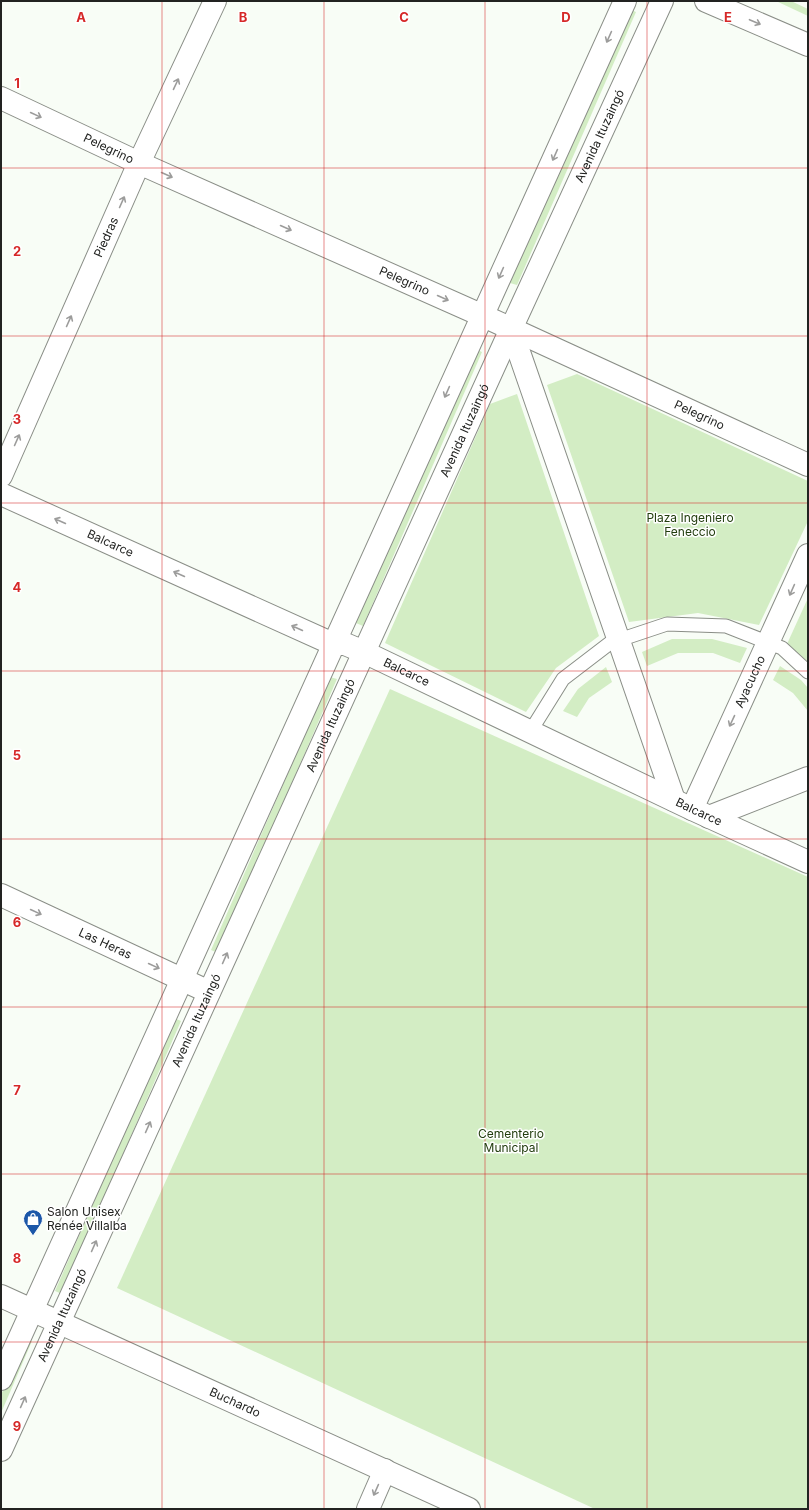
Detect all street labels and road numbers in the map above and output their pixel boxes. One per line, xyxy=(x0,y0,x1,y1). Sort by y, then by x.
street label: Avenida Ituzaingó xyxy=(571,87,627,185)
street label: Pelegrino xyxy=(81,130,136,167)
street label: Piedras xyxy=(90,214,121,259)
street label: Pelegrino xyxy=(377,263,432,298)
street label: Avenida Ituzaingó xyxy=(437,381,492,479)
street label: Pelegrino xyxy=(672,397,727,433)
street label: Balcarce xyxy=(85,526,136,560)
street label: Ayacucho xyxy=(731,653,768,710)
street label: Balcarce xyxy=(381,654,432,689)
street label: Avenida Ituzaingó xyxy=(302,676,358,774)
street label: Balcarce xyxy=(673,794,725,829)
street label: Las Heras xyxy=(77,924,134,962)
street label: Avenida Ituzaingó xyxy=(168,971,224,1069)
street label: Avenida Ituzaingó xyxy=(34,1266,90,1364)
street label: Buchardo xyxy=(207,1384,263,1420)

